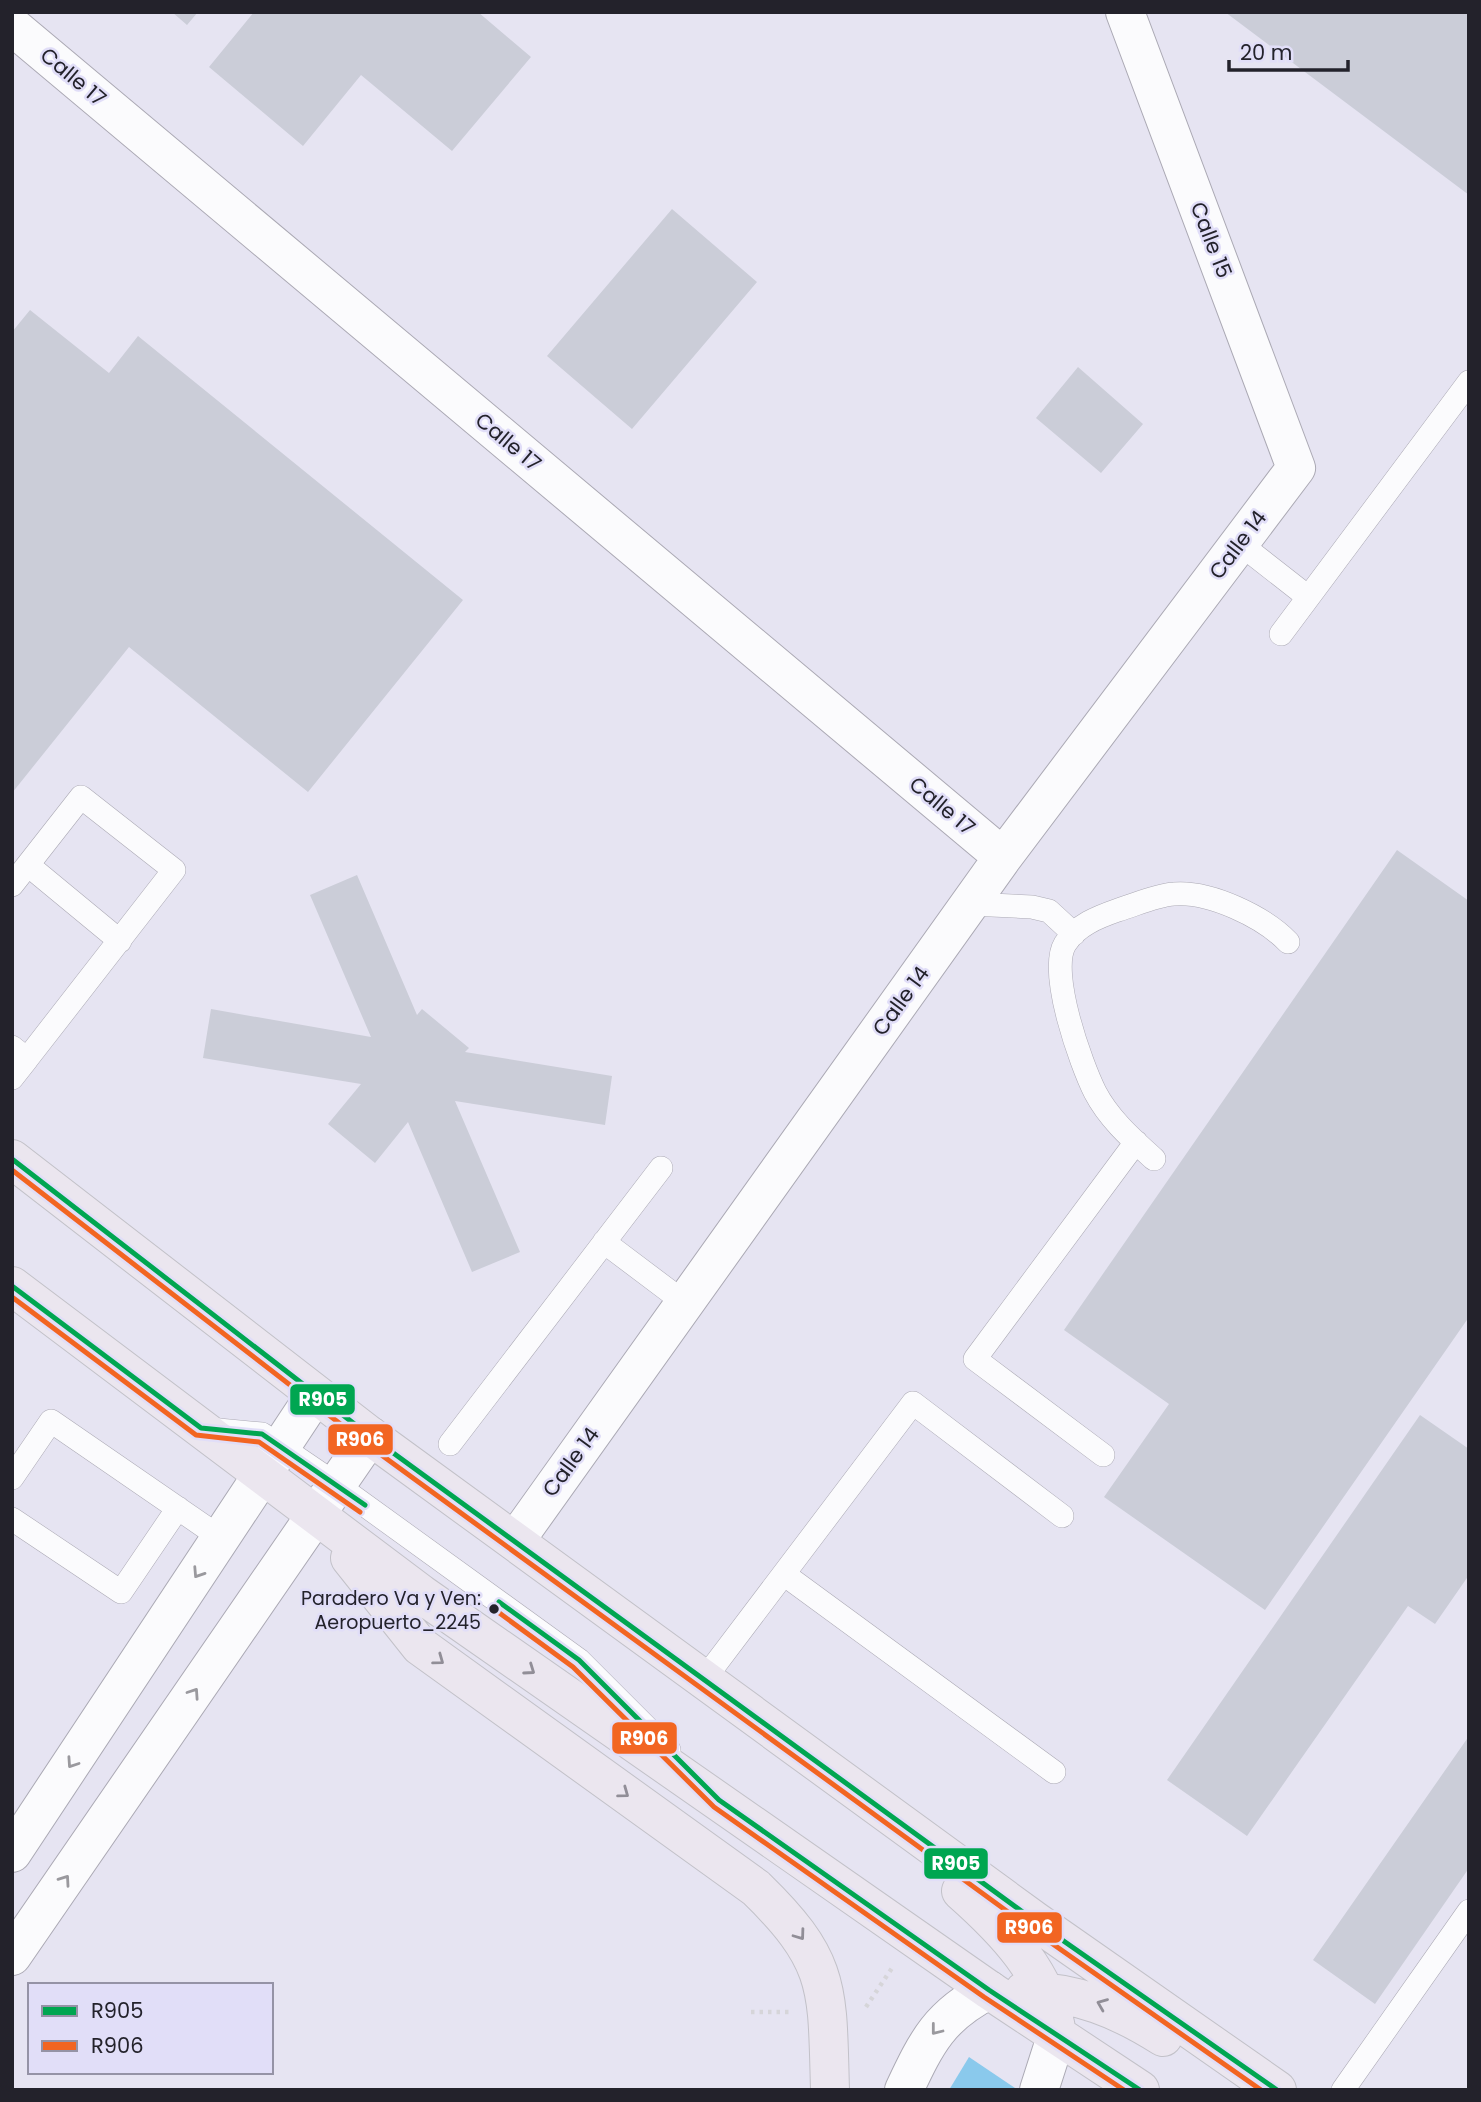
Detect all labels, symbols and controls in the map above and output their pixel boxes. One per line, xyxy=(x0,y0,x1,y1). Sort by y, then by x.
scale bar xyxy=(1229,28,1348,72)
text: 20 m xyxy=(1240,38,1293,67)
street label: Calle 17 xyxy=(34,41,112,113)
street label: Calle 15 xyxy=(1184,198,1239,282)
street label: Calle 17 xyxy=(469,406,547,478)
street label: Calle 14 xyxy=(1202,504,1273,585)
street label: Calle 17 xyxy=(903,770,981,842)
street label: Calle 14 xyxy=(866,960,936,1041)
line badge: R905 xyxy=(289,1383,356,1416)
text: R905 xyxy=(299,1386,347,1413)
street label: Calle 14 xyxy=(536,1421,606,1502)
line badge: R906 xyxy=(327,1423,394,1456)
text: R906 xyxy=(336,1426,384,1453)
one-way arrow xyxy=(193,1565,206,1578)
place label: Paradero Va y Ven: Aeropuerto_2245 xyxy=(301,1585,481,1636)
marker: Paradero Va y Ven: Aeropuerto_2245 xyxy=(487,1602,501,1616)
one-way arrow xyxy=(431,1652,444,1664)
one-way arrow xyxy=(522,1662,535,1674)
one-way arrow xyxy=(186,1688,198,1701)
line badge: R906 xyxy=(611,1721,678,1755)
text: R906 xyxy=(620,1725,668,1752)
one-way arrow xyxy=(68,1755,81,1768)
one-way arrow xyxy=(616,1784,629,1797)
line badge: R905 xyxy=(923,1847,989,1880)
text: R905 xyxy=(932,1850,980,1877)
one-way arrow xyxy=(57,1875,69,1888)
line badge: R906 xyxy=(996,1911,1063,1944)
text: R906 xyxy=(1005,1914,1053,1941)
one-way arrow xyxy=(791,1927,804,1940)
legend xyxy=(28,1983,273,2074)
text: R905 xyxy=(91,1996,143,2025)
one-way arrow xyxy=(1097,1999,1109,2013)
one-way arrow xyxy=(932,2023,945,2035)
text: R906 xyxy=(91,2031,144,2060)

